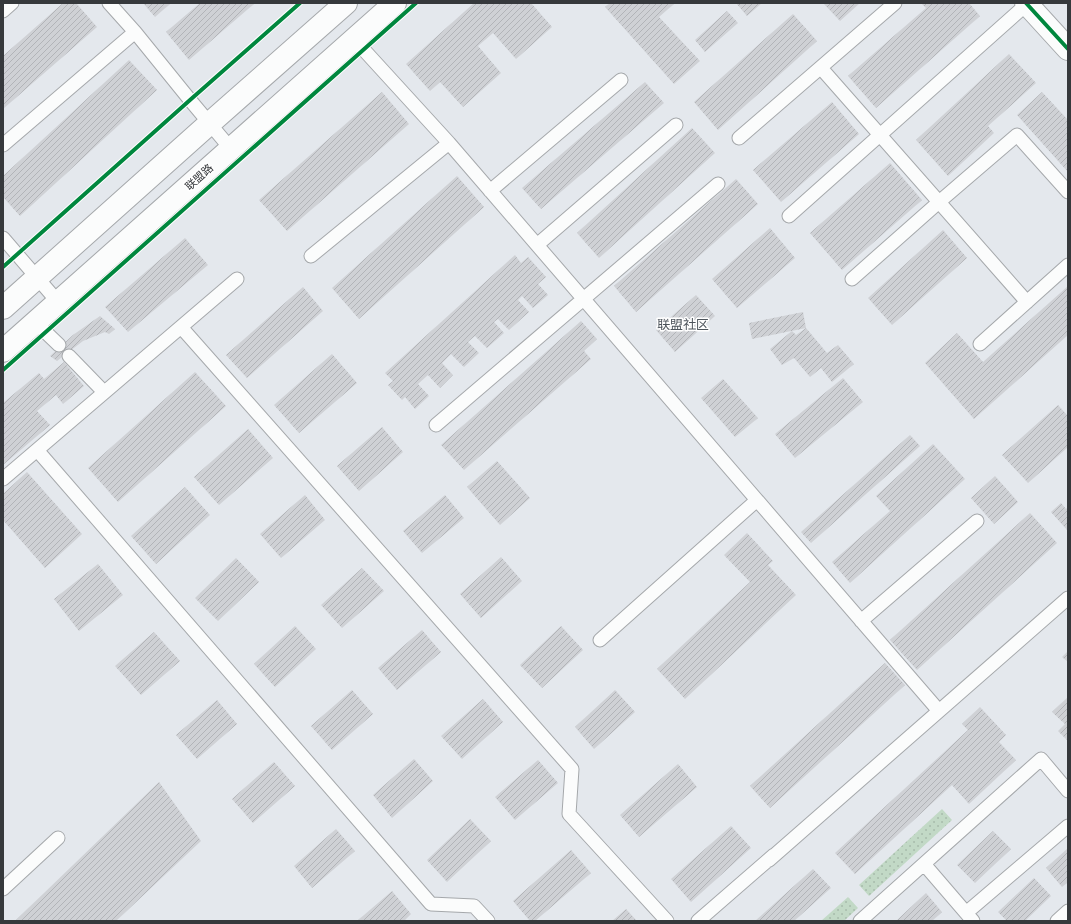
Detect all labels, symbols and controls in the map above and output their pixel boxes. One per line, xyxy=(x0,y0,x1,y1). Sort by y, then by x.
street label: 联盟路 xyxy=(182,161,216,193)
district label: 联盟社区 xyxy=(657,316,709,333)

